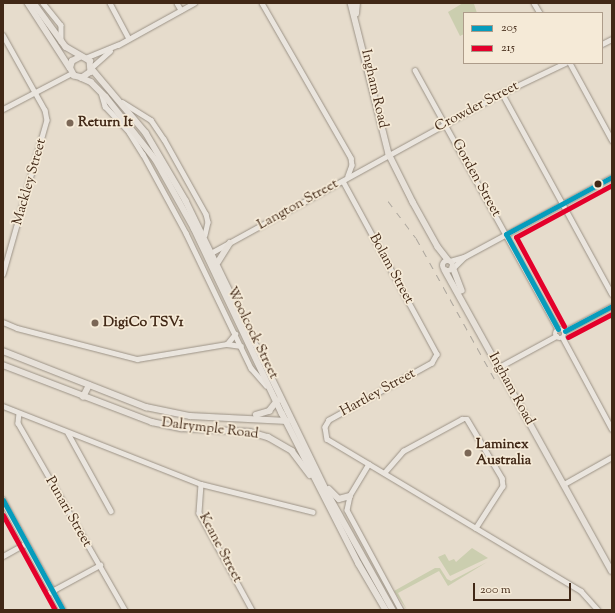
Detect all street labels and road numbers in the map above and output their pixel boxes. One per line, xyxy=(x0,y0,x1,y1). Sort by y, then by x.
street label: Ingham Road xyxy=(357,48,391,130)
street label: Crowder Street xyxy=(432,78,522,136)
street label: Gorden Street xyxy=(448,136,504,220)
street label: Mackley Street xyxy=(10,137,50,227)
street label: Langton Street xyxy=(255,176,341,234)
street label: Bolam Street xyxy=(365,231,417,307)
street label: Woolcock Street xyxy=(222,284,282,382)
street label: Ingham Road xyxy=(484,350,538,428)
street label: Hartley Street xyxy=(337,365,419,421)
street label: Dalrymple Road xyxy=(161,415,259,443)
street label: Punari Street xyxy=(41,474,95,550)
street label: Keane Street xyxy=(195,510,245,586)

